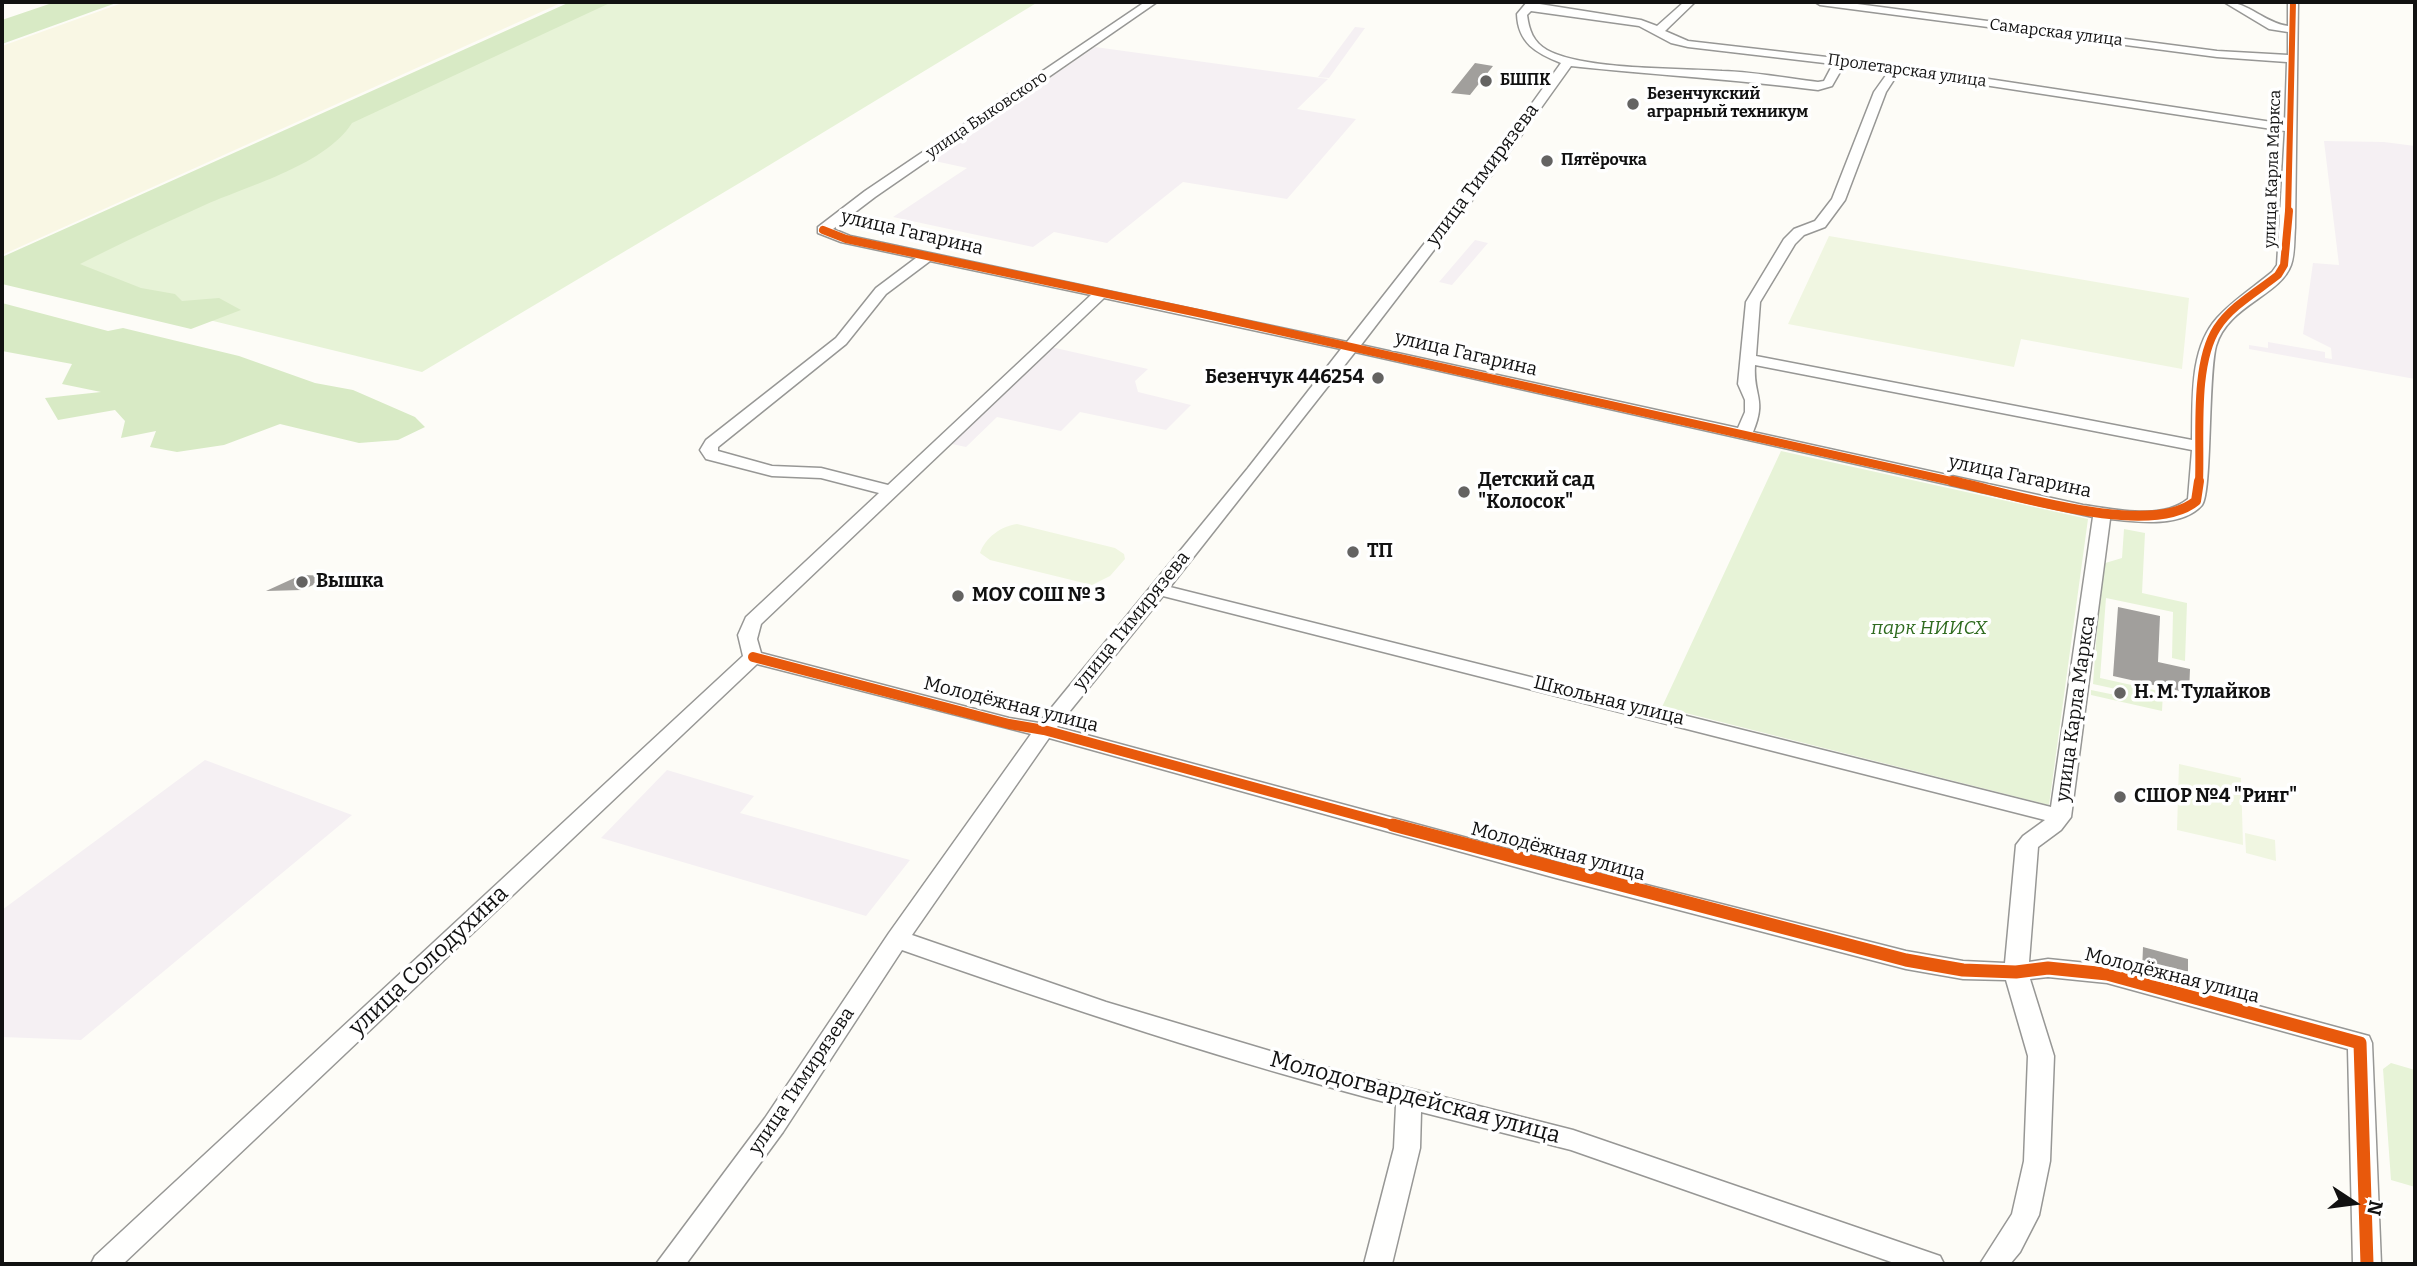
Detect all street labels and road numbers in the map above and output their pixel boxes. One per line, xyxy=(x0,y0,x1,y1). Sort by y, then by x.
street label: Самарская улица xyxy=(1988,15,2124,51)
street label: Пролетарская улица xyxy=(1826,50,1988,92)
street label: улица Быковского xyxy=(923,67,1051,163)
street label: улица Карла Маркса xyxy=(2261,90,2285,248)
street label: улица Тимирязева xyxy=(1422,99,1544,251)
street label: улица Гагарина xyxy=(839,206,985,260)
street label: улица Гагарина xyxy=(1393,327,1539,381)
street label: улица Гагарина xyxy=(1947,451,2093,503)
street label: улица Тимирязева xyxy=(1069,547,1195,695)
street label: улица Карла Маркса xyxy=(2052,614,2100,804)
street label: Школьная улица xyxy=(1531,671,1687,731)
street label: Молодёжная улица xyxy=(921,672,1101,738)
street label: Молодёжная улица xyxy=(1468,818,1648,886)
street label: улица Солодухина xyxy=(344,880,514,1042)
street label: Молодёжная улица xyxy=(2082,943,2262,1009)
street label: улица Тимирязева xyxy=(744,1003,860,1159)
street label: Молодогвардейская улица xyxy=(1267,1046,1563,1150)

